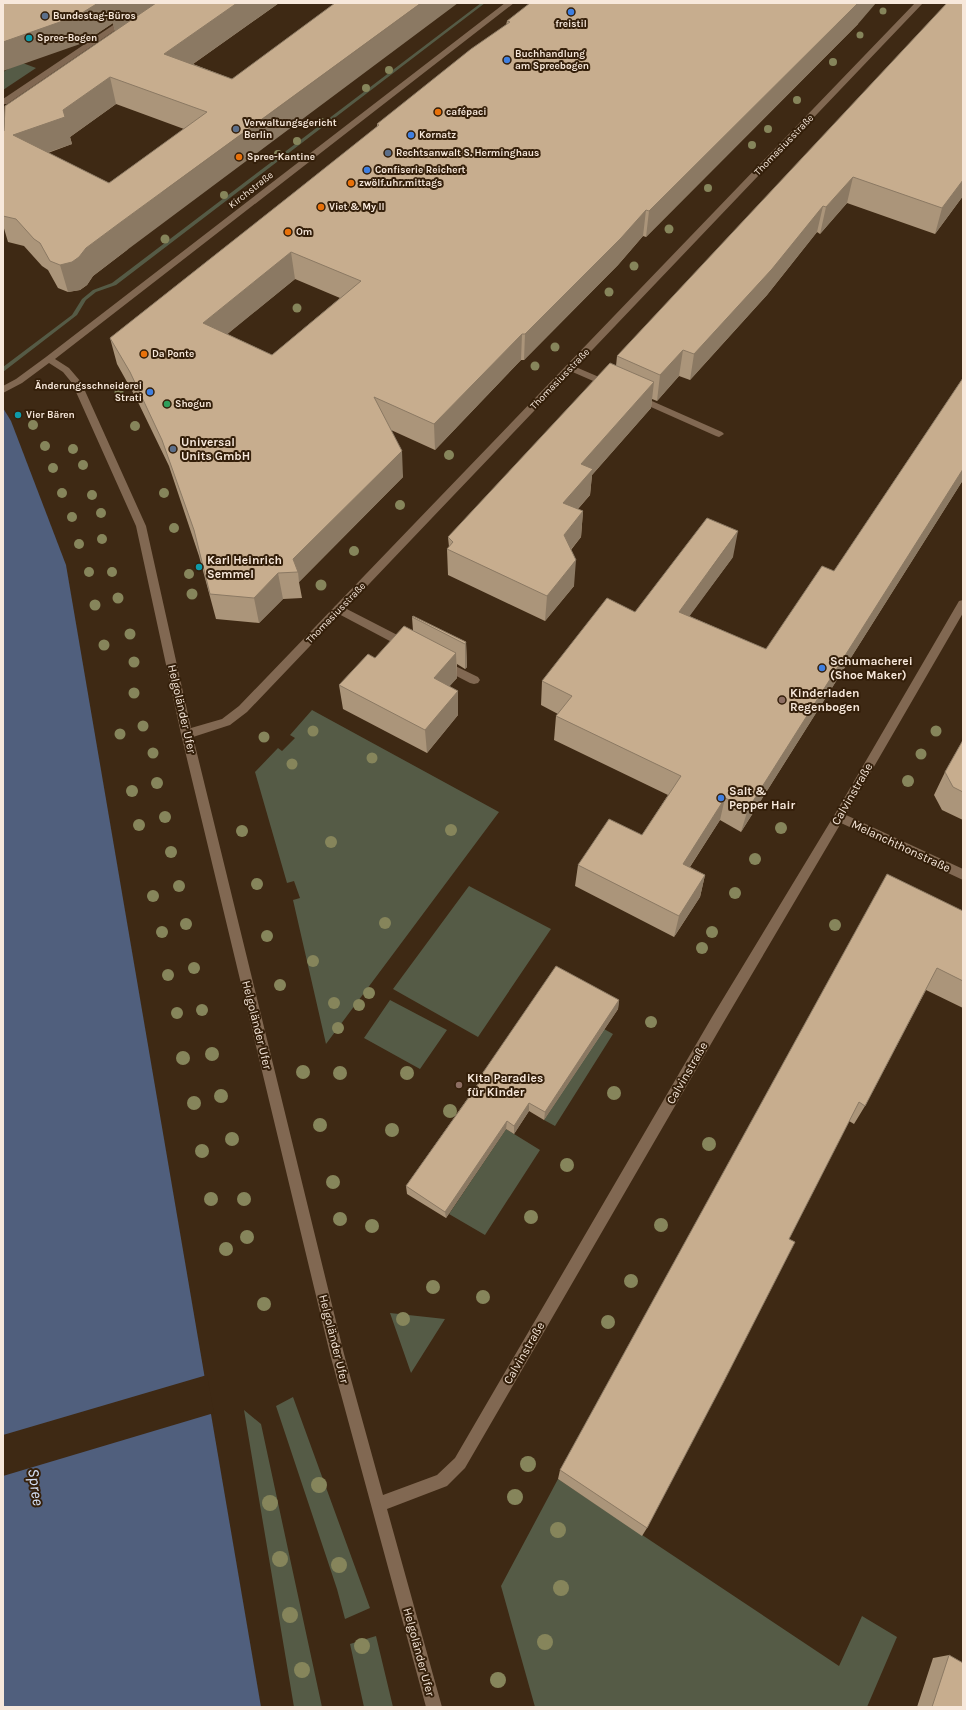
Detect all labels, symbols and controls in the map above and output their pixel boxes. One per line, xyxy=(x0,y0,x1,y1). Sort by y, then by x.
marker: freistil xyxy=(566,7,576,17)
place label: Bundestag-Büros xyxy=(53,10,136,22)
marker: Bundestag-Büros xyxy=(40,11,50,21)
place label: freistil xyxy=(555,18,587,30)
place label: Spree-Bogen xyxy=(37,32,97,44)
marker: Spree-Bogen xyxy=(24,33,34,43)
place label: Buchhandlung am Spreebogen xyxy=(515,48,589,72)
marker: Buchhandlung am Spreebogen xyxy=(502,55,512,65)
place label: cafépaci xyxy=(446,106,487,118)
marker: cafépaci xyxy=(433,107,443,117)
street label: Thomasiusstraße xyxy=(752,112,816,178)
place label: Verwaltungsgericht Berlin xyxy=(244,117,337,141)
marker: Verwaltungsgericht Berlin xyxy=(231,124,241,134)
place label: Kornatz xyxy=(419,129,456,141)
marker: Kornatz xyxy=(406,130,416,140)
place label: Rechtsanwalt S. Herminghaus xyxy=(396,147,539,159)
marker: Rechtsanwalt S. Herminghaus xyxy=(383,148,393,158)
place label: Spree-Kantine xyxy=(247,151,315,163)
marker: Spree-Kantine xyxy=(234,152,244,162)
place label: Confiserie Reichert xyxy=(375,164,466,176)
marker: Confiserie Reichert xyxy=(362,165,372,175)
street label: Kirchstraße xyxy=(226,169,276,211)
place label: zwölf.uhr.mittags xyxy=(359,177,442,189)
marker: zwölf.uhr.mittags xyxy=(346,178,356,188)
place label: Viet & My II xyxy=(329,201,385,213)
marker: Viet & My II xyxy=(316,202,326,212)
place label: Om xyxy=(296,226,312,238)
marker: Om xyxy=(283,227,293,237)
street label: Thomasiusstraße xyxy=(528,346,592,412)
place label: Da Ponte xyxy=(152,348,194,360)
marker: Da Ponte xyxy=(139,349,149,359)
place label: Änderungsschneiderei Strati xyxy=(35,379,142,404)
marker: Änderungsschneiderei Strati xyxy=(145,387,155,397)
place label: Shogun xyxy=(175,398,212,410)
marker: Shogun xyxy=(162,399,172,409)
place label: Vier Bären xyxy=(26,409,75,421)
marker: Vier Bären xyxy=(13,410,23,420)
place label: Universal Units GmbH xyxy=(181,435,250,463)
marker: Universal Units GmbH xyxy=(168,444,178,454)
place label: Karl Heinrich Semmel xyxy=(207,553,282,581)
marker: Karl Heinrich Semmel xyxy=(194,562,204,572)
street label: Thomasiusstraße xyxy=(304,580,368,646)
place label: Schumacherei (Shoe Maker) xyxy=(830,654,913,682)
street label: Helgoländer Ufer xyxy=(165,663,199,756)
marker: Schumacherei (Shoe Maker) xyxy=(817,663,827,673)
place label: Kinderladen Regenbogen xyxy=(790,686,860,714)
marker: Kinderladen Regenbogen xyxy=(777,695,787,705)
street label: Calvinstraße xyxy=(829,760,875,828)
place label: Salt & Pepper Hair xyxy=(729,784,795,812)
marker: Salt & Pepper Hair xyxy=(716,793,726,803)
street label: Melanchthonstraße xyxy=(849,817,953,875)
street label: Helgoländer Ufer xyxy=(239,979,275,1071)
street label: Calvinstraße xyxy=(664,1039,710,1107)
place label: Kita Paradies für Kinder xyxy=(467,1071,543,1099)
marker: Kita Paradies für Kinder xyxy=(454,1080,464,1090)
street label: Helgoländer Ufer xyxy=(316,1293,352,1385)
street label: Calvinstraße xyxy=(501,1319,547,1387)
water label: Spree xyxy=(24,1467,48,1508)
street label: Helgoländer Ufer xyxy=(400,1606,438,1698)

